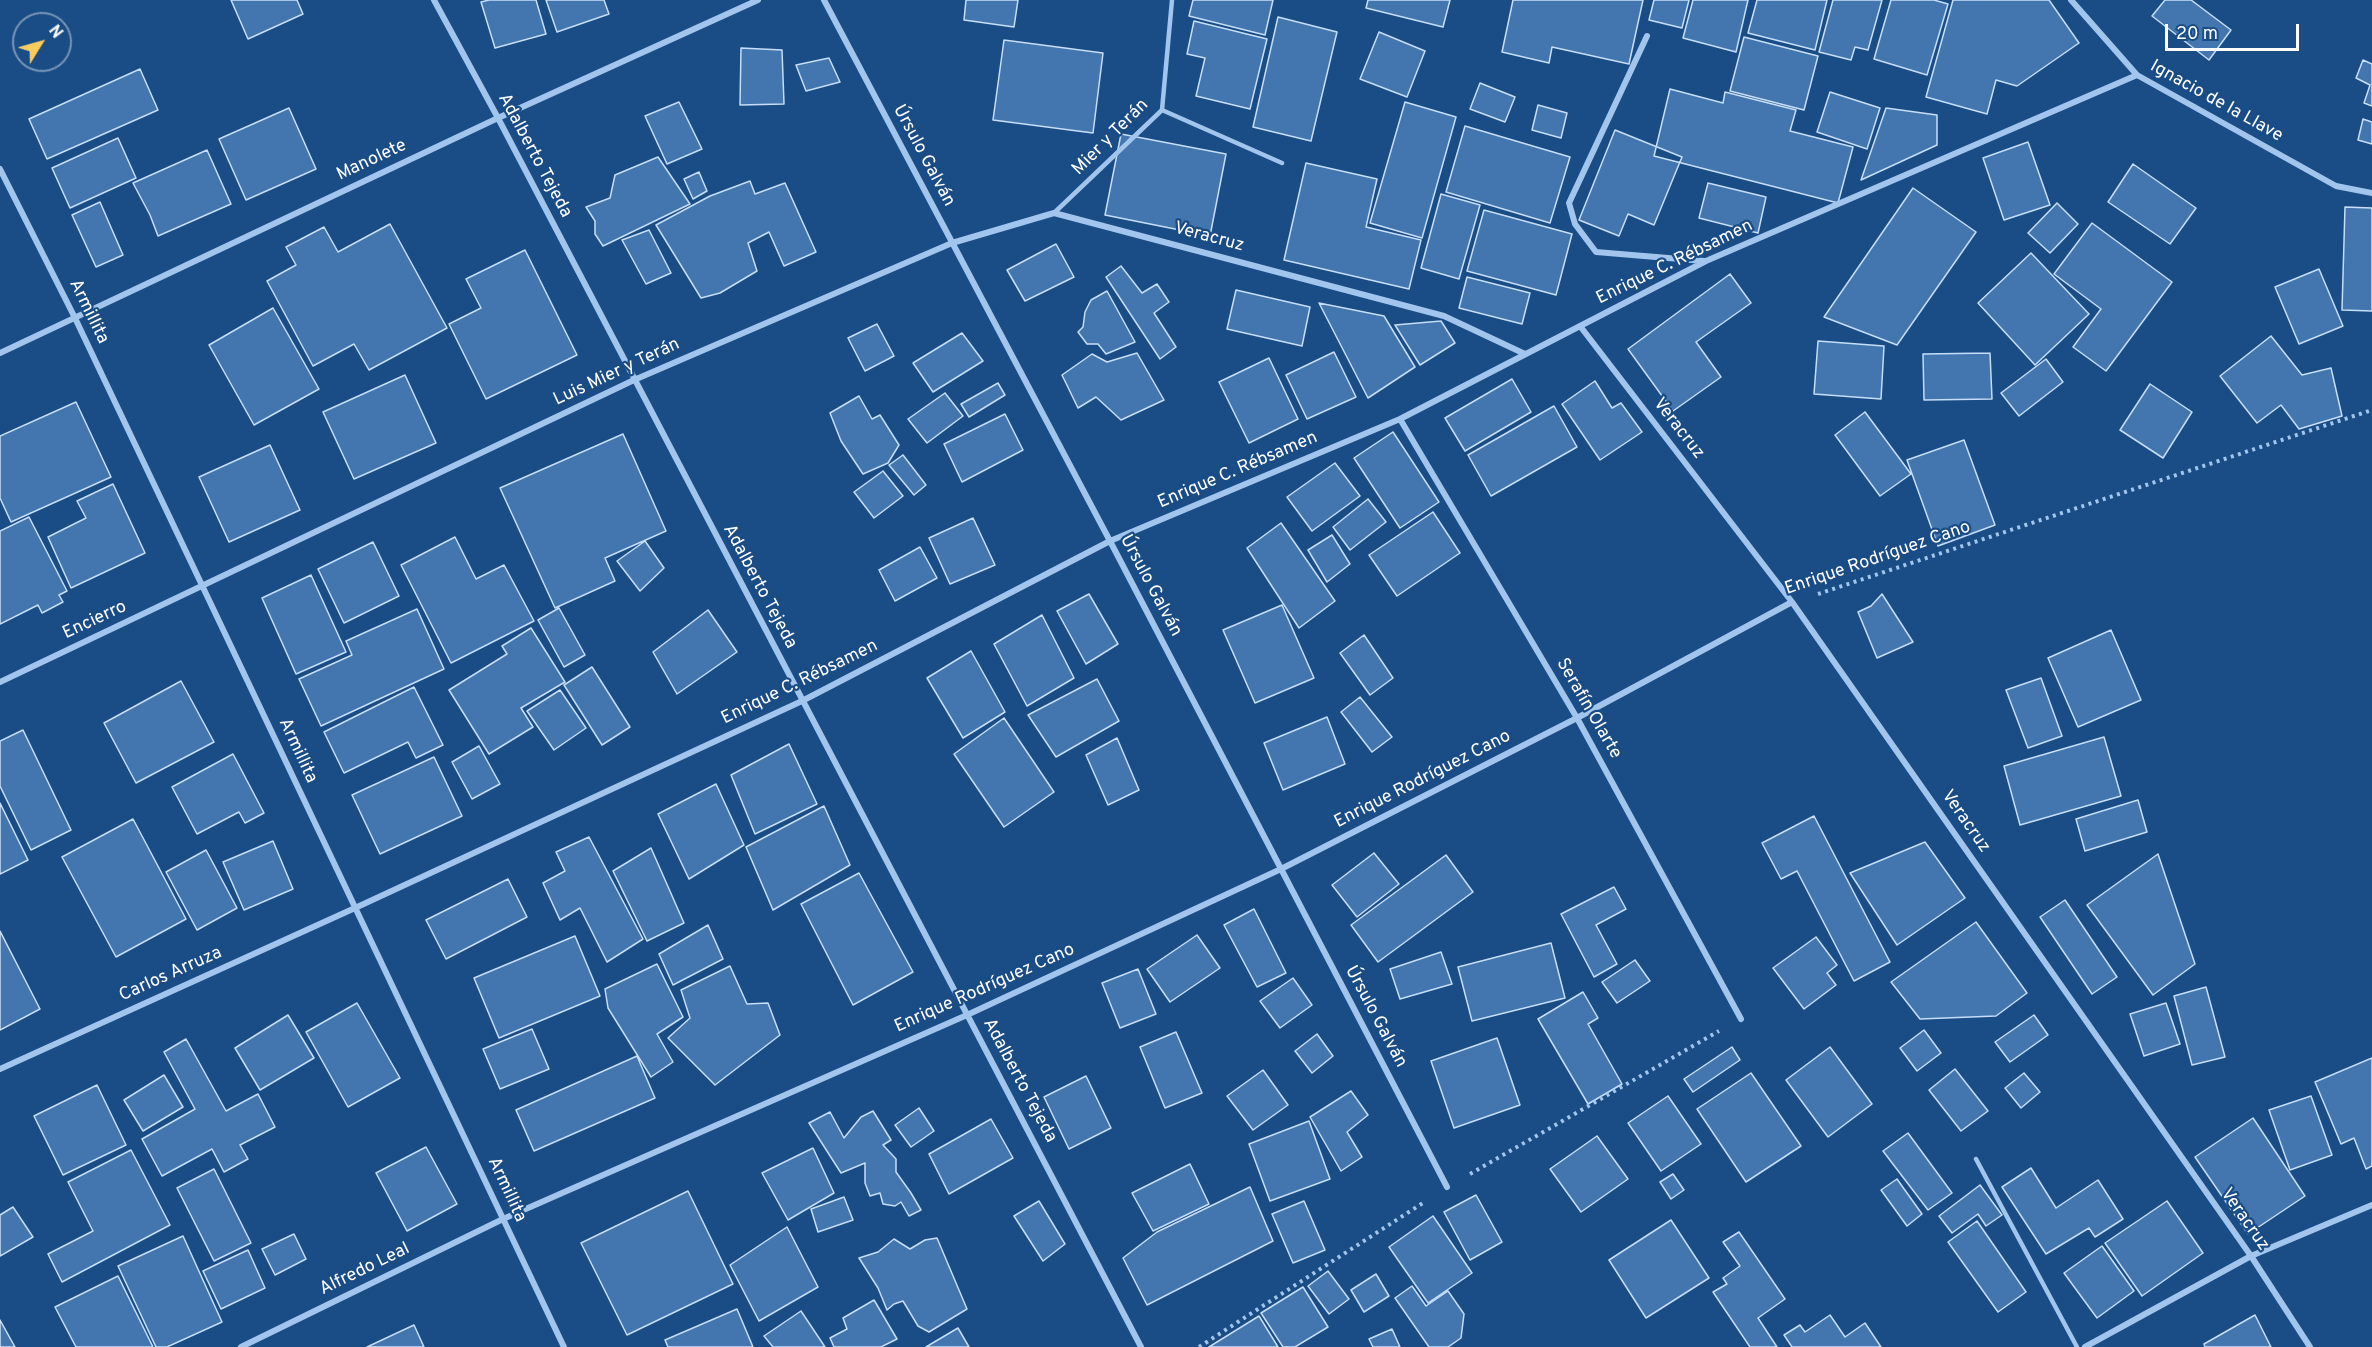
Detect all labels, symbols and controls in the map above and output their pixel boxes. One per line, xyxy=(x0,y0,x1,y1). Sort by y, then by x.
north arrow xyxy=(12,12,72,72)
scale bar xyxy=(2168,12,2302,50)
text: N xyxy=(43,22,66,43)
text: 20 m xyxy=(2176,23,2218,46)
street label: Ignacio de la Llave xyxy=(2146,57,2286,147)
street label: Adalberto Tejeda xyxy=(492,90,576,222)
street label: Mier y Terán xyxy=(1068,95,1154,181)
street label: Úrsulo Galván xyxy=(887,101,959,211)
street label: Manolete xyxy=(334,135,410,187)
street label: Enrique C. Rébsamen xyxy=(1593,216,1757,310)
street label: Veracruz xyxy=(1172,218,1246,258)
street label: Armillita xyxy=(63,276,113,348)
street label: Luis Mier y Terán xyxy=(551,334,683,412)
street label: Veracruz xyxy=(1648,394,1708,464)
street label: Enrique C. Rébsamen xyxy=(1155,428,1321,514)
street label: Enrique Rodríguez Cano xyxy=(1782,517,1974,601)
street label: Adalberto Tejeda xyxy=(717,521,801,653)
street label: Úrsulo Galván xyxy=(1114,531,1186,641)
street label: Encierro xyxy=(60,597,130,645)
street label: Enrique C. Rébsamen xyxy=(718,636,882,730)
street label: Serafín Olarte xyxy=(1551,655,1625,763)
street label: Armillita xyxy=(273,715,321,787)
street label: Enrique Rodríguez Cano xyxy=(1331,726,1515,834)
street label: Veracruz xyxy=(1936,787,1994,857)
street label: Enrique Rodríguez Cano xyxy=(892,939,1078,1039)
street label: Carlos Arruza xyxy=(116,943,226,1007)
street label: Úrsulo Galván xyxy=(1339,962,1411,1072)
street label: Adalberto Tejeda xyxy=(977,1015,1061,1147)
street label: Armillita xyxy=(482,1154,530,1226)
street label: Veracruz xyxy=(2215,1185,2273,1255)
street label: Alfredo Leal xyxy=(316,1239,414,1301)

